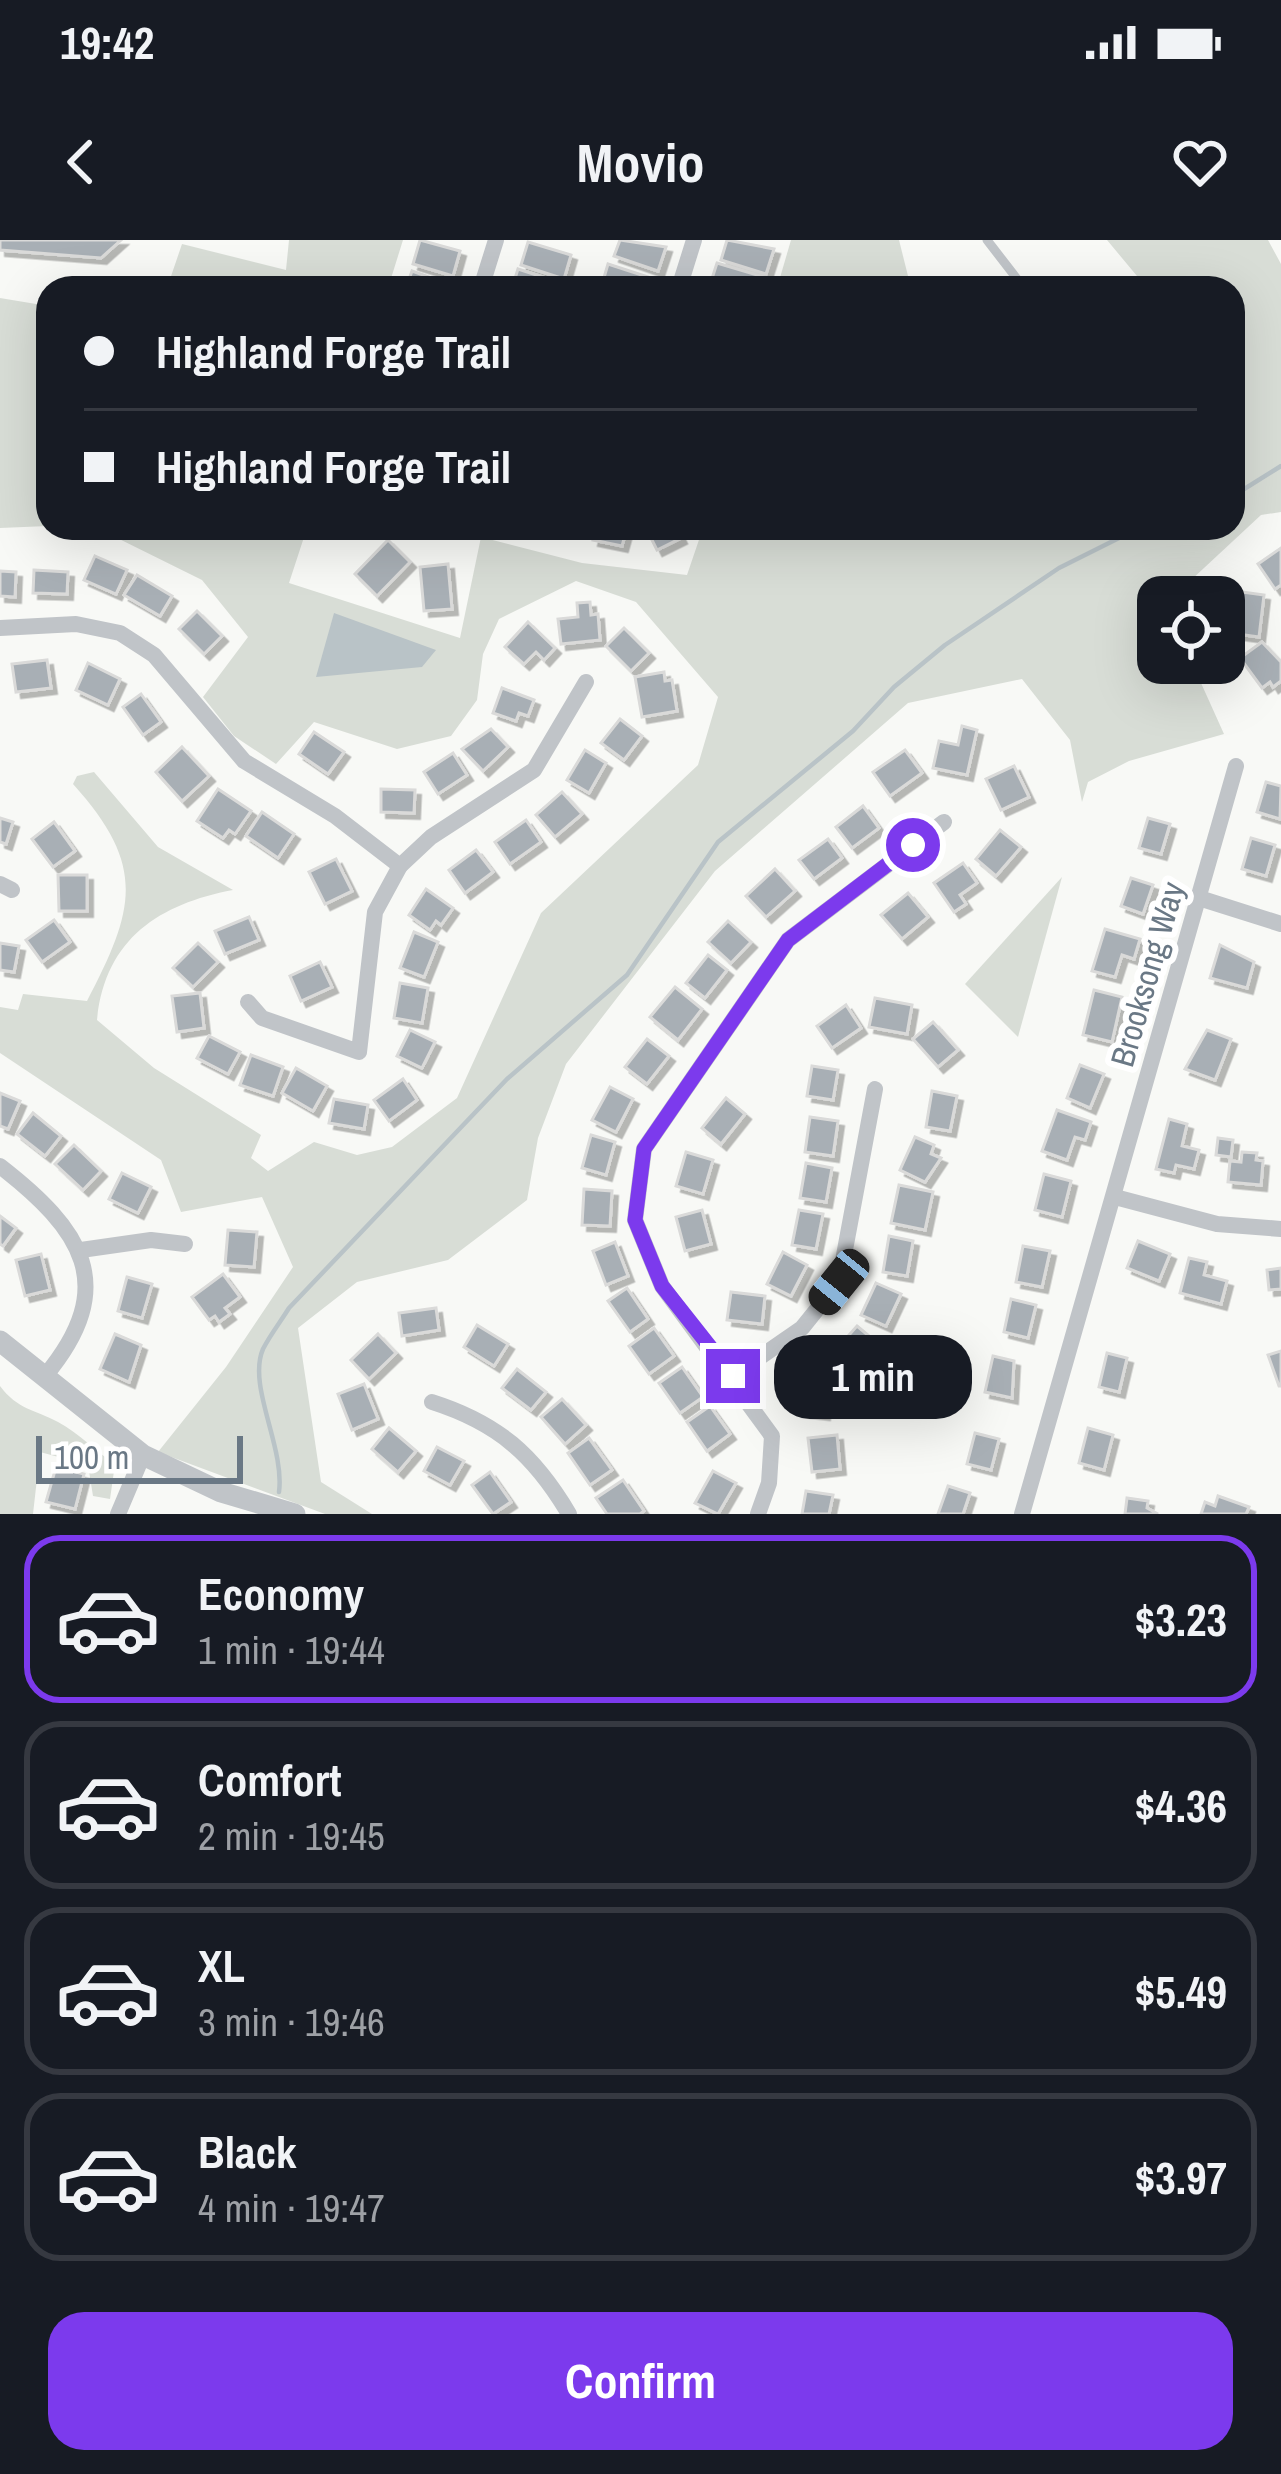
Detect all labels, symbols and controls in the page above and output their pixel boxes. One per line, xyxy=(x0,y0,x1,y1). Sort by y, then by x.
text: 19:42 xyxy=(60,12,154,73)
text: Movio xyxy=(577,126,704,199)
icon: back xyxy=(48,129,114,195)
icon: heart xyxy=(1167,129,1233,195)
text: Highland Forge Trail xyxy=(156,321,511,382)
text: Highland Forge Trail xyxy=(156,436,511,497)
map controls xyxy=(1137,576,1245,684)
button: locate xyxy=(1137,576,1245,684)
route start xyxy=(886,818,940,872)
street label: Brooksong Way xyxy=(1100,876,1194,1071)
car xyxy=(802,1243,876,1321)
callout: 1 min xyxy=(775,1334,973,1418)
route end xyxy=(706,1349,760,1403)
text: 1 min xyxy=(831,1351,915,1403)
scale bar xyxy=(36,1430,243,1483)
text: 100 m xyxy=(54,1435,129,1479)
text: Economy xyxy=(198,1563,364,1624)
icon: car xyxy=(54,1565,162,1673)
text: $3.23 xyxy=(1135,1589,1227,1650)
text: 1 min · 19:44 xyxy=(198,1624,385,1676)
text: Comfort xyxy=(198,1749,341,1810)
icon: car xyxy=(54,1751,162,1859)
text: $4.36 xyxy=(1135,1775,1227,1836)
text: 2 min · 19:45 xyxy=(198,1810,385,1862)
text: XL xyxy=(198,1935,245,1996)
icon: car xyxy=(54,1937,162,2045)
text: $5.49 xyxy=(1135,1961,1227,2022)
text: 3 min · 19:46 xyxy=(198,1996,385,2048)
text: Black xyxy=(198,2121,296,2182)
icon: car xyxy=(54,2123,162,2231)
text: $3.97 xyxy=(1135,2147,1227,2208)
text: 4 min · 19:47 xyxy=(198,2182,385,2234)
button: Confirm xyxy=(48,2312,1233,2450)

